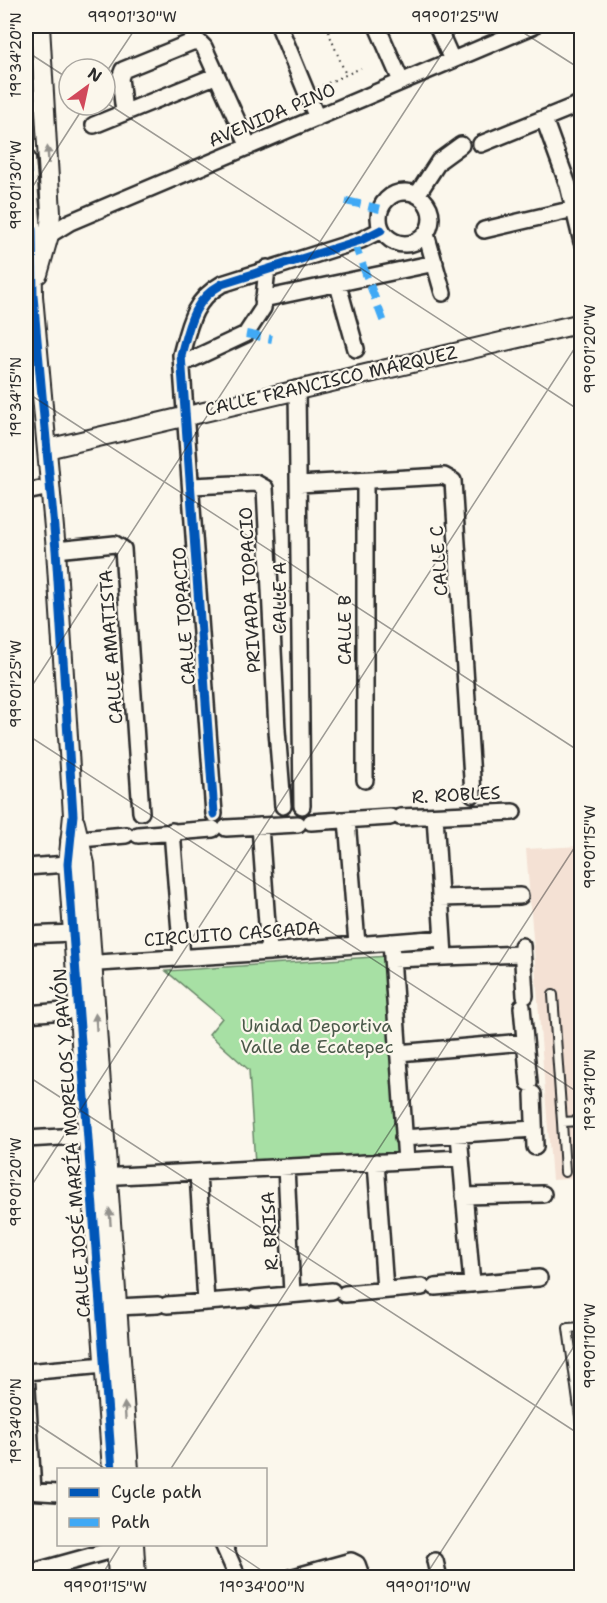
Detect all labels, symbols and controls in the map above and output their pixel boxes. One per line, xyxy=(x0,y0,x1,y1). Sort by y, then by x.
text: 99°01'30"W xyxy=(87,7,177,27)
text: 99°01'25"W xyxy=(411,7,499,27)
text: 19°34'20"N xyxy=(6,12,26,98)
north arrow xyxy=(57,57,117,117)
text: N xyxy=(84,63,106,87)
street label: AVENIDA PINO xyxy=(205,77,339,153)
text: 99°01'30"W xyxy=(6,140,26,230)
one-way arrow xyxy=(43,146,52,165)
text: 99°01'20"W xyxy=(580,304,600,394)
street label: CALLE FRANCISCO MÁRQUEZ xyxy=(202,340,460,422)
text: 19°34'15"N xyxy=(6,357,26,437)
street label: PRIVADA TOPACIO xyxy=(234,506,266,674)
street label: CALLE C xyxy=(425,525,453,597)
street label: CALLE TOPACIO xyxy=(167,546,201,686)
street label: CALLE A xyxy=(268,562,292,634)
street label: CALLE AMATISTA xyxy=(94,569,128,725)
street label: CALLE B xyxy=(333,595,357,665)
text: 99°01'25"W xyxy=(6,640,26,728)
street label: R. ROBLES xyxy=(411,781,501,809)
text: 99°01'15"W xyxy=(580,805,600,889)
street label: CIRCUITO CASCADA xyxy=(143,916,321,952)
street label: CALLE JOSÉ MARÍA MORELOS Y PAVÓN xyxy=(48,967,96,1319)
one-way arrow xyxy=(92,1013,101,1032)
park label: Unidad Deportiva Valle de Ecatepec xyxy=(240,1014,394,1059)
text: 19°34'10"N xyxy=(580,1049,600,1131)
text: 99°01'20"W xyxy=(6,1137,26,1227)
street label: R. BRISA xyxy=(256,1191,284,1271)
one-way arrow xyxy=(106,1207,115,1226)
text: 99°01'10"W xyxy=(580,1303,600,1389)
text: 19°34'00"N xyxy=(6,1378,26,1464)
one-way arrow xyxy=(120,1402,129,1421)
legend xyxy=(57,1468,267,1546)
text: Cycle path xyxy=(111,1480,202,1504)
text: Path xyxy=(111,1510,150,1534)
text: 99°01'15"W xyxy=(63,1577,147,1597)
text: 19°34'00"N xyxy=(219,1577,305,1597)
text: 99°01'10"W xyxy=(385,1577,471,1597)

